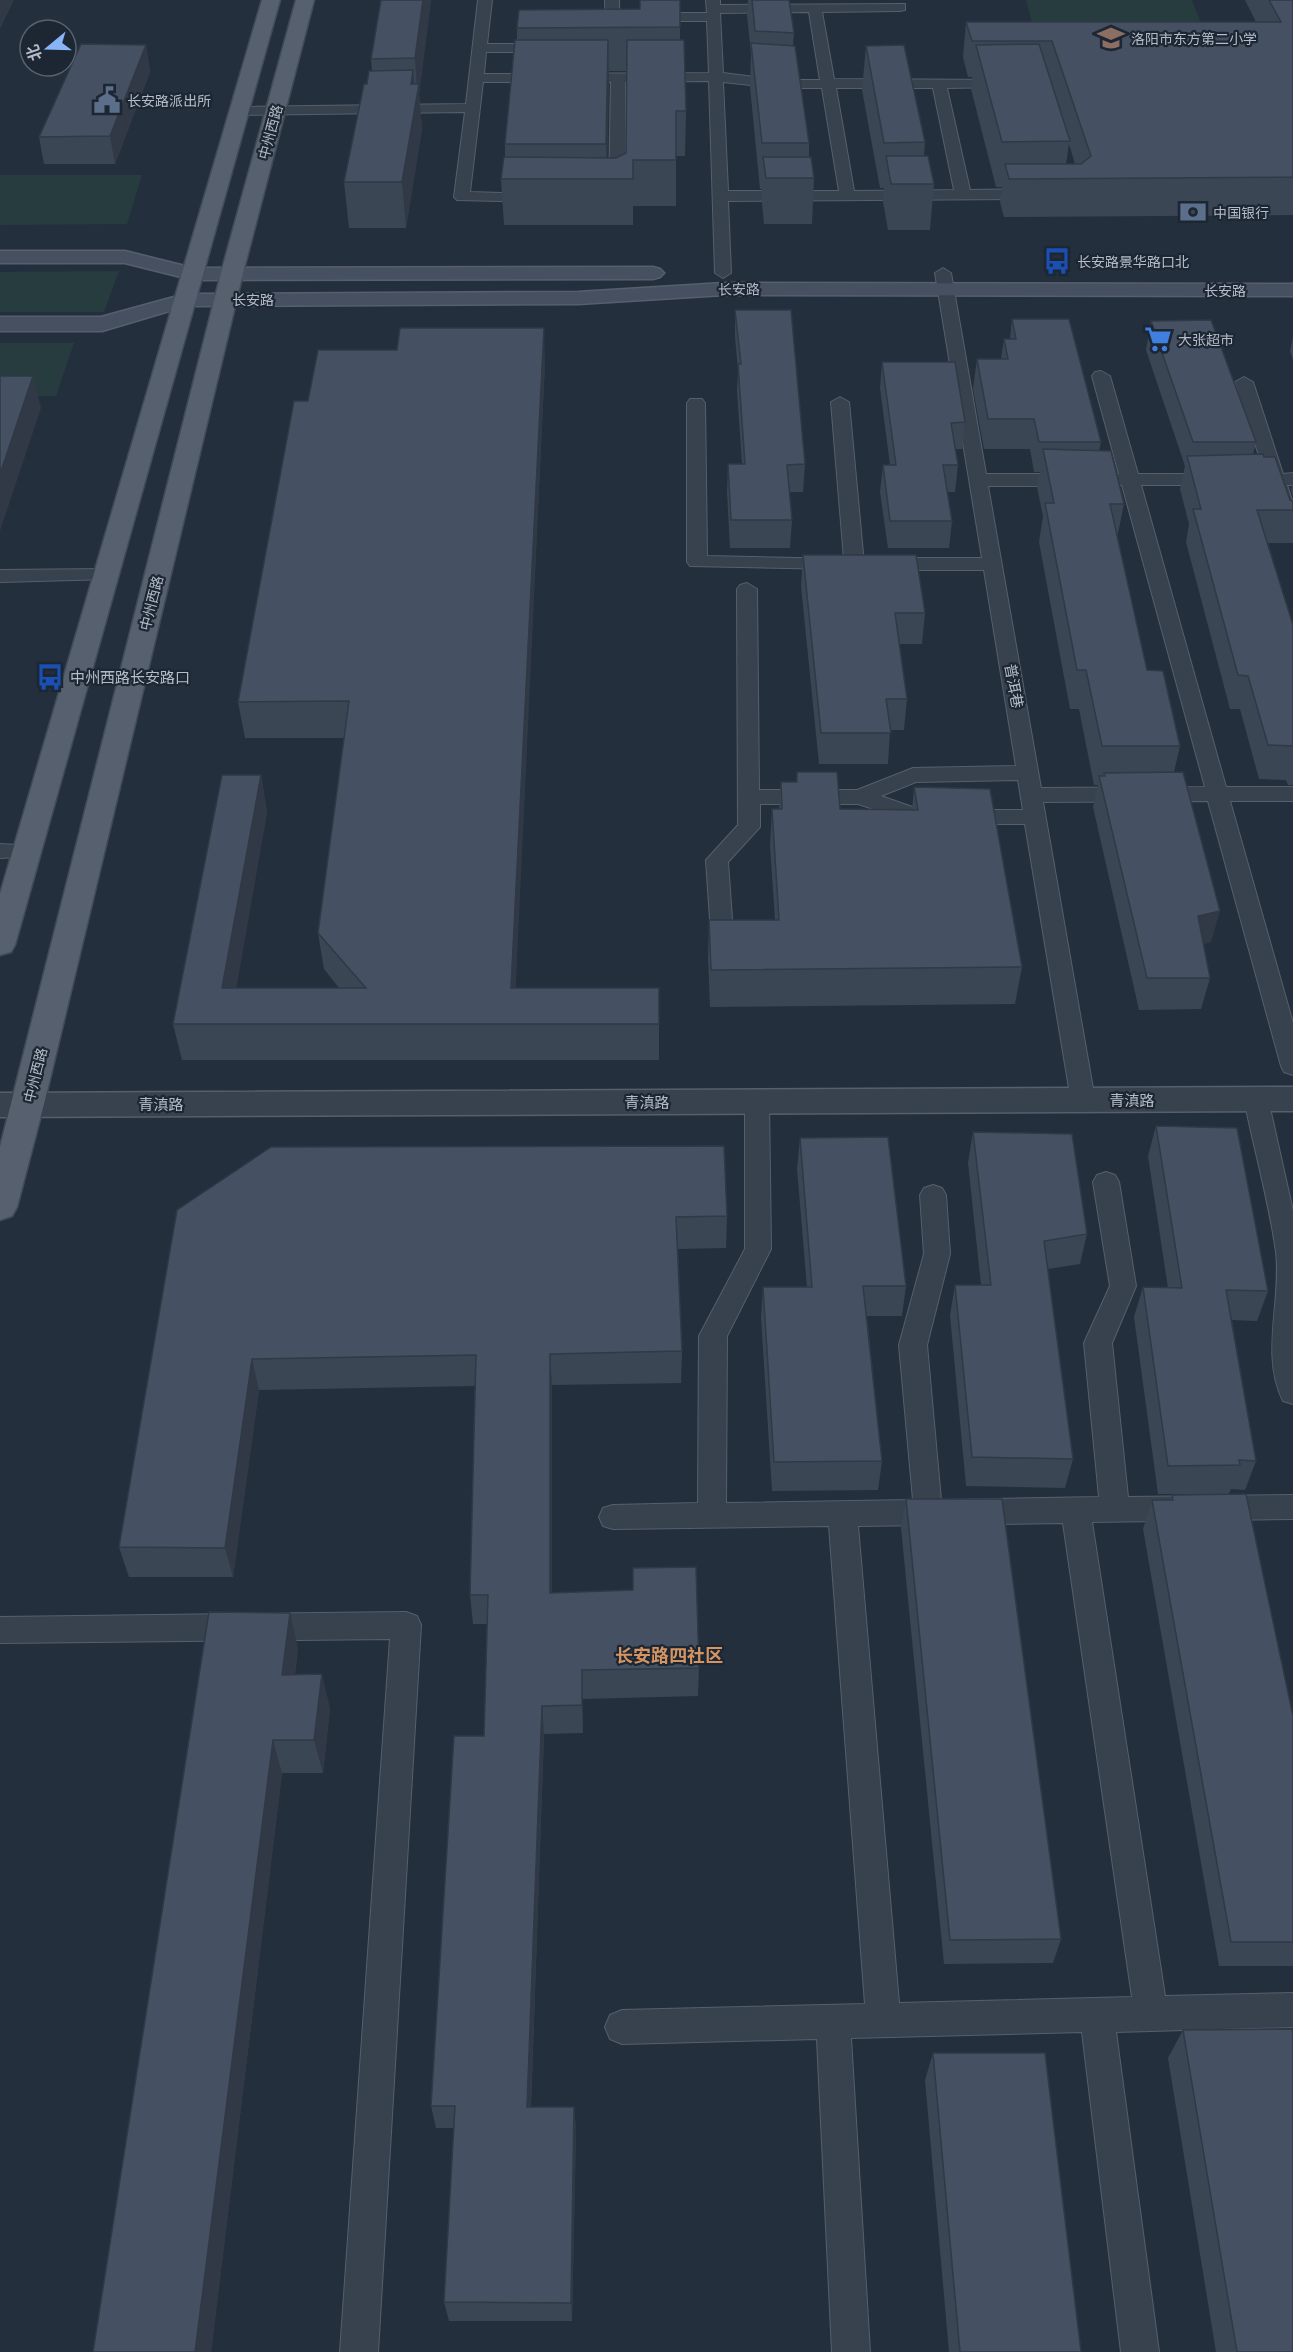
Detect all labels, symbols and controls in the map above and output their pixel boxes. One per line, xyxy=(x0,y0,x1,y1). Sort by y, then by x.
north arrow xyxy=(18,18,78,78)
school or university icon: 洛阳市东方第二小学 xyxy=(1096,23,1126,53)
place label: 洛阳市东方第二小学 xyxy=(1131,29,1257,48)
text: 北 xyxy=(21,42,47,64)
public building icon: 长安路派出所 xyxy=(92,85,122,115)
place label: 长安路派出所 xyxy=(127,91,211,110)
street label: 中州西路 xyxy=(254,102,286,162)
bank icon: 中国银行 xyxy=(1178,197,1208,227)
place label: 中国银行 xyxy=(1213,203,1269,222)
bus stop icon: 长安路景华路口北 xyxy=(1042,246,1072,276)
place label: 长安路景华路口北 xyxy=(1077,252,1189,271)
street label: 长安路 xyxy=(718,279,760,299)
street label: 长安路 xyxy=(1204,281,1246,300)
street label: 长安路 xyxy=(232,290,274,309)
supermarket icon: 大张超市 xyxy=(1143,324,1173,354)
place label: 大张超市 xyxy=(1178,330,1234,349)
street label: 中州西路 xyxy=(135,574,167,632)
bus stop icon: 中州西路长安路口 xyxy=(35,662,65,692)
street label: 普洱巷 xyxy=(1000,662,1028,710)
place label: 中州西路长安路口 xyxy=(70,667,190,688)
street label: 中州西路 xyxy=(19,1046,51,1104)
street label: 青滇路 xyxy=(1109,1090,1155,1111)
street label: 青滇路 xyxy=(624,1092,670,1113)
street label: 青滇路 xyxy=(138,1094,184,1115)
district label: 长安路四社区 xyxy=(615,1643,723,1667)

